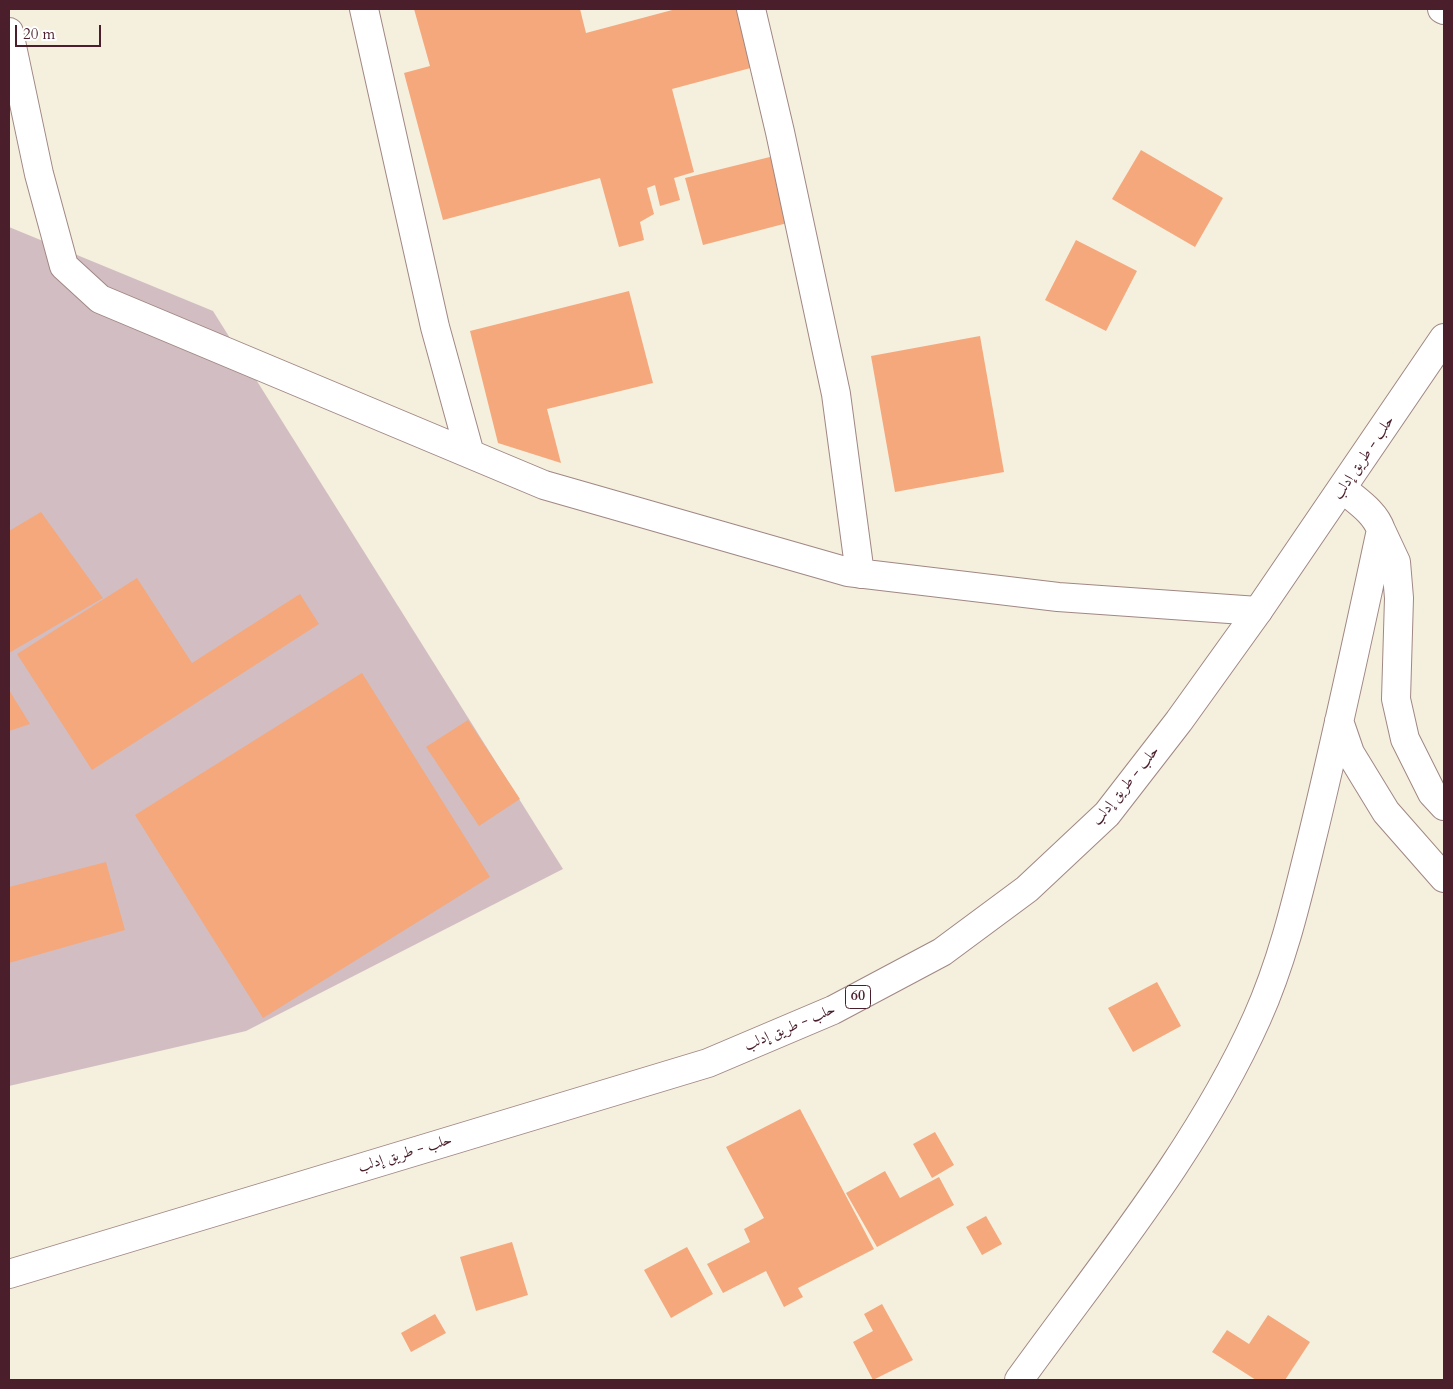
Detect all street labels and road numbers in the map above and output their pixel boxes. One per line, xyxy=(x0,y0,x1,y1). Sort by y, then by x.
street label: حلب - طريق إدلب xyxy=(1329,413,1399,503)
street label: حلب - طريق إدلب xyxy=(1088,743,1164,829)
road number: 60 xyxy=(846,986,870,1009)
street label: حلب - طريق إدلب xyxy=(742,1001,838,1055)
street label: حلب - طريق إدلب xyxy=(356,1131,454,1177)

